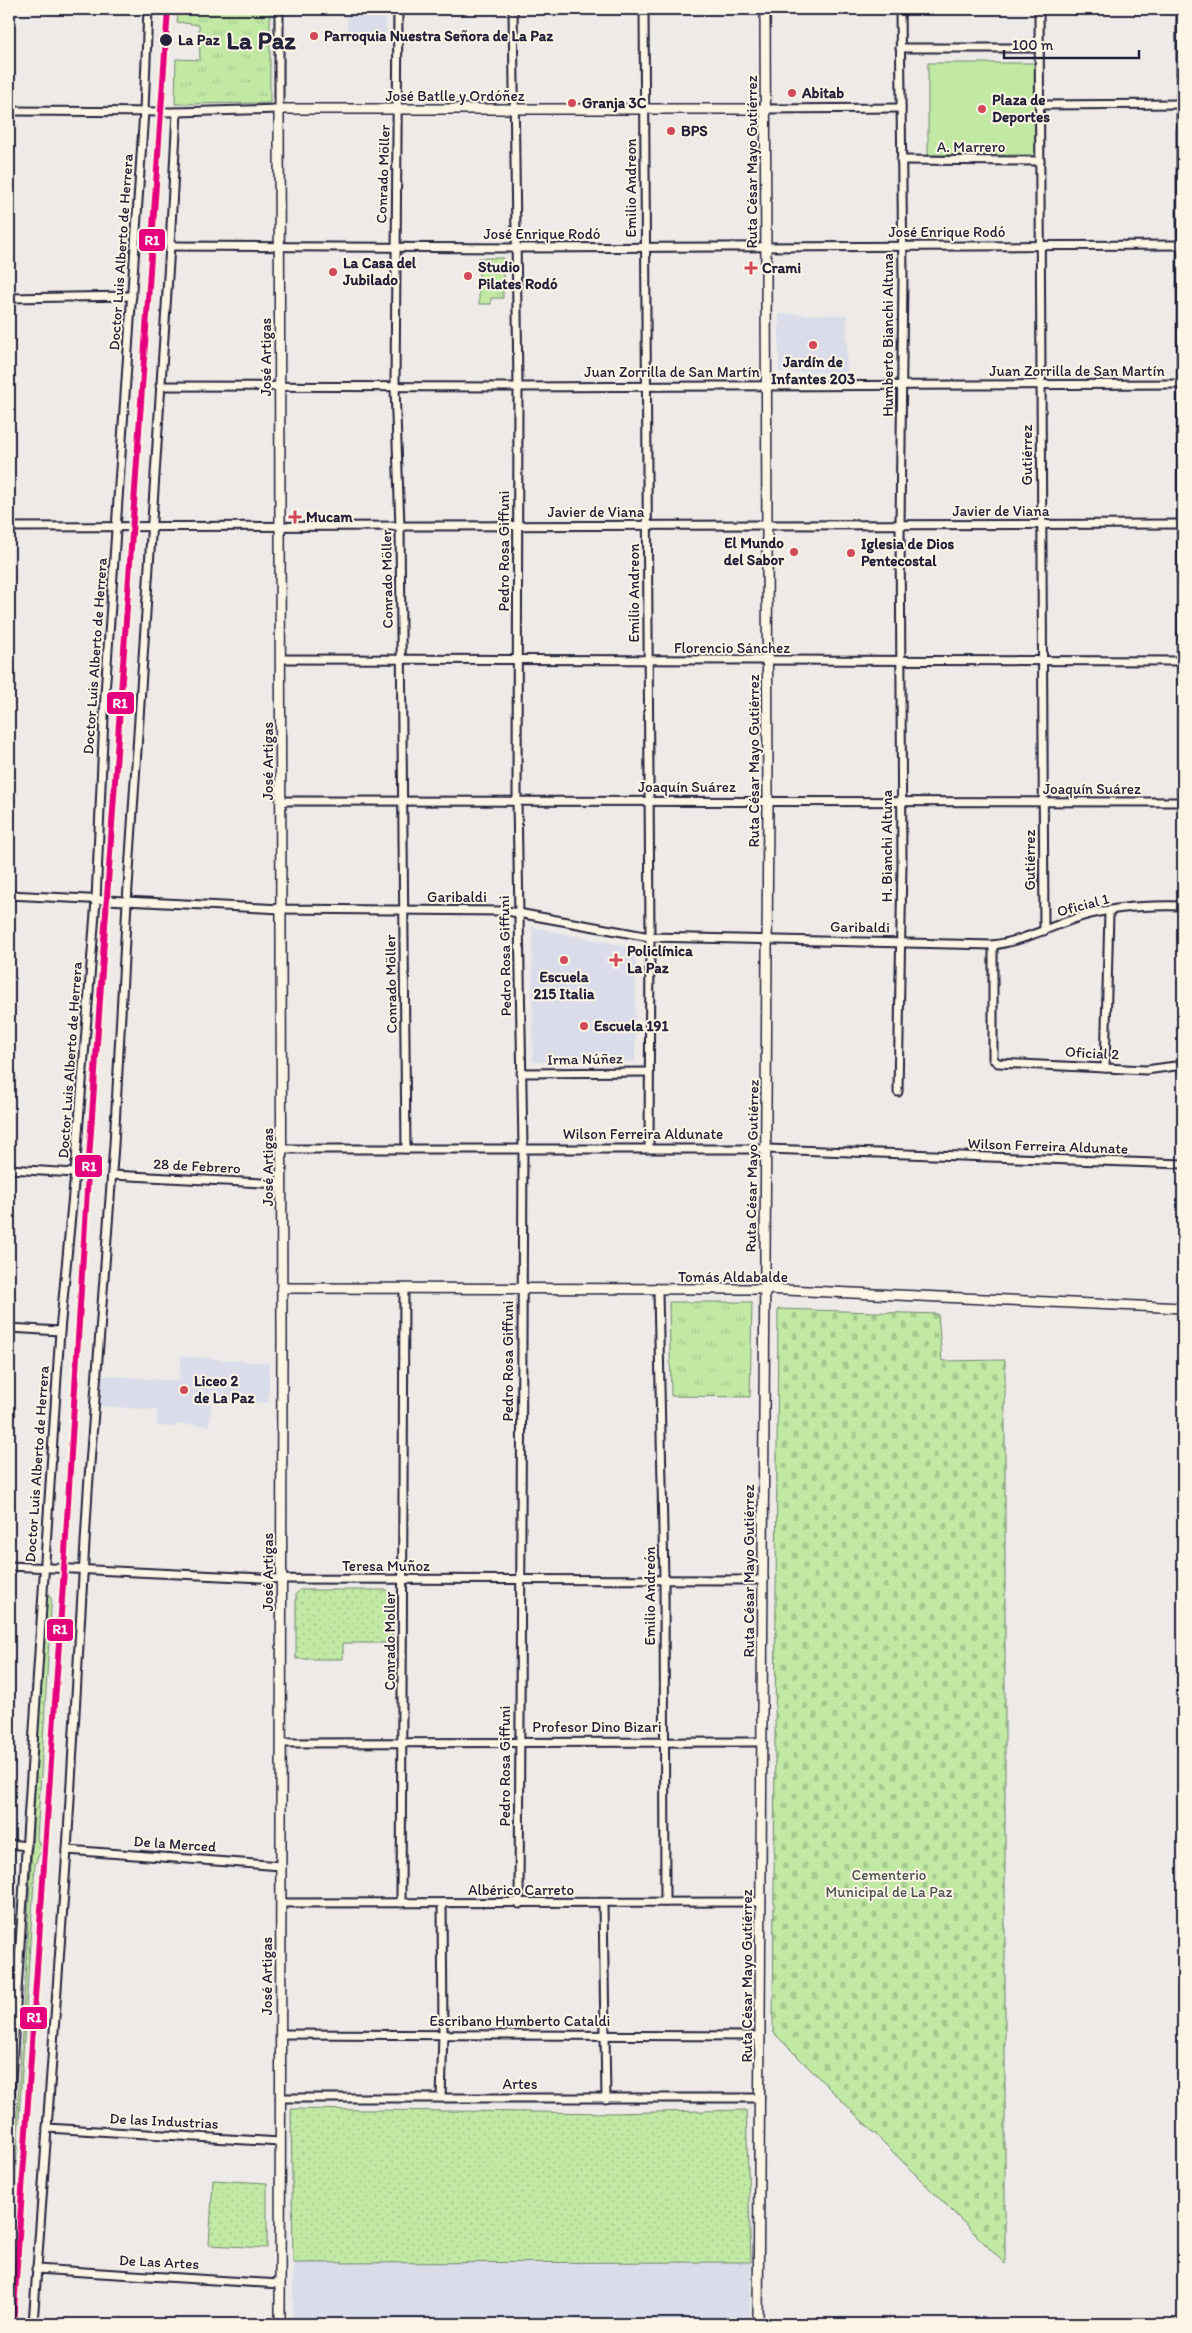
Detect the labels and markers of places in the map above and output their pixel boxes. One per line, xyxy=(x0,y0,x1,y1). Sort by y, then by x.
place label: Parroquia Nuestra Señora de La Paz xyxy=(324,27,554,46)
marker: Parroquia Nuestra Señora de La Paz xyxy=(308,30,320,42)
place label: La Paz xyxy=(178,31,221,49)
marker: La Paz xyxy=(158,32,174,48)
place label: Abitab xyxy=(801,84,844,102)
marker: Abitab xyxy=(786,87,798,99)
place label: Plaza de Deportes xyxy=(992,91,1050,127)
place label: Granja 3C xyxy=(582,94,647,113)
marker: Granja 3C xyxy=(566,97,578,109)
marker: Plaza de Deportes xyxy=(976,103,988,115)
place label: BPS xyxy=(681,122,708,140)
marker: BPS xyxy=(665,125,677,137)
place label: La Casa del Jubilado xyxy=(342,254,417,289)
place label: Studio Pilates Rodó xyxy=(478,258,558,293)
place label: Crami xyxy=(762,259,801,277)
marker: Crami xyxy=(744,261,758,275)
marker: La Casa del Jubilado xyxy=(327,266,339,278)
marker: Studio Pilates Rodó xyxy=(462,270,474,282)
marker: Jardín de Infantes 203 xyxy=(807,339,819,351)
place label: Jardín de Infantes 203 xyxy=(771,353,855,388)
place label: Mucam xyxy=(306,508,354,526)
marker: Mucam xyxy=(288,510,302,524)
place label: El Mundo del Sabor xyxy=(724,534,785,569)
place label: Iglesia de Dios Pentecostal xyxy=(861,535,955,570)
marker: El Mundo del Sabor xyxy=(788,546,800,558)
marker: Iglesia de Dios Pentecostal xyxy=(845,547,857,559)
place label: Policlínica La Paz xyxy=(627,942,693,977)
marker: Policlínica La Paz xyxy=(609,953,623,967)
marker: Escuela 215 Italia xyxy=(558,954,570,966)
place label: Escuela 215 Italia xyxy=(533,968,595,1003)
place label: Escuela 191 xyxy=(594,1017,668,1035)
marker: Escuela 191 xyxy=(578,1020,590,1032)
place label: Liceo 2 de La Paz xyxy=(194,1372,255,1407)
marker: Liceo 2 de La Paz xyxy=(178,1384,190,1396)

